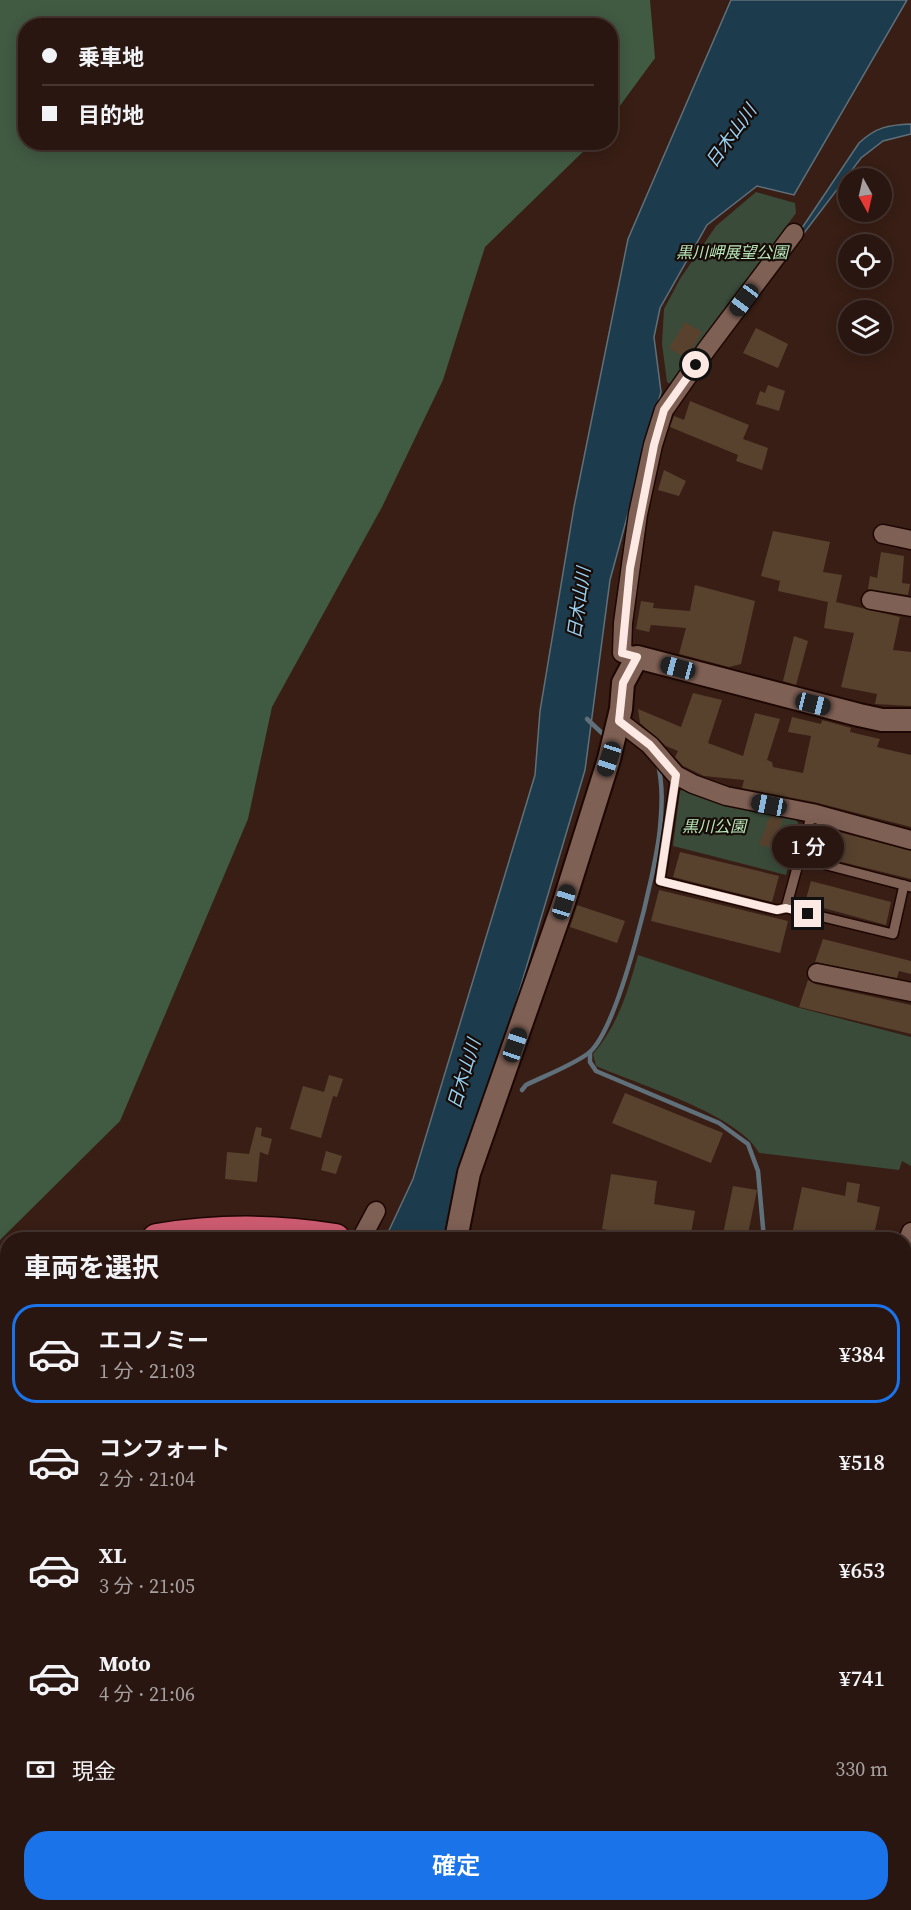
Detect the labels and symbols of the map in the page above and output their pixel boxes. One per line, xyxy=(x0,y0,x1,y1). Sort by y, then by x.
water label: 日木山川 xyxy=(699,98,763,172)
north arrow xyxy=(838,168,892,222)
park label: 黒川岬展望公園 xyxy=(676,241,790,263)
car xyxy=(726,280,762,320)
route start xyxy=(682,351,709,378)
water label: 日木山川 xyxy=(561,564,596,640)
car xyxy=(658,655,698,681)
car xyxy=(793,691,833,717)
car xyxy=(595,739,623,779)
car xyxy=(750,793,788,817)
park label: 黒川公園 xyxy=(682,815,748,837)
callout: 1 分 xyxy=(772,827,844,869)
car xyxy=(550,882,578,922)
route end xyxy=(794,900,821,927)
car xyxy=(501,1025,529,1065)
water label: 日木山川 xyxy=(441,1034,487,1112)

